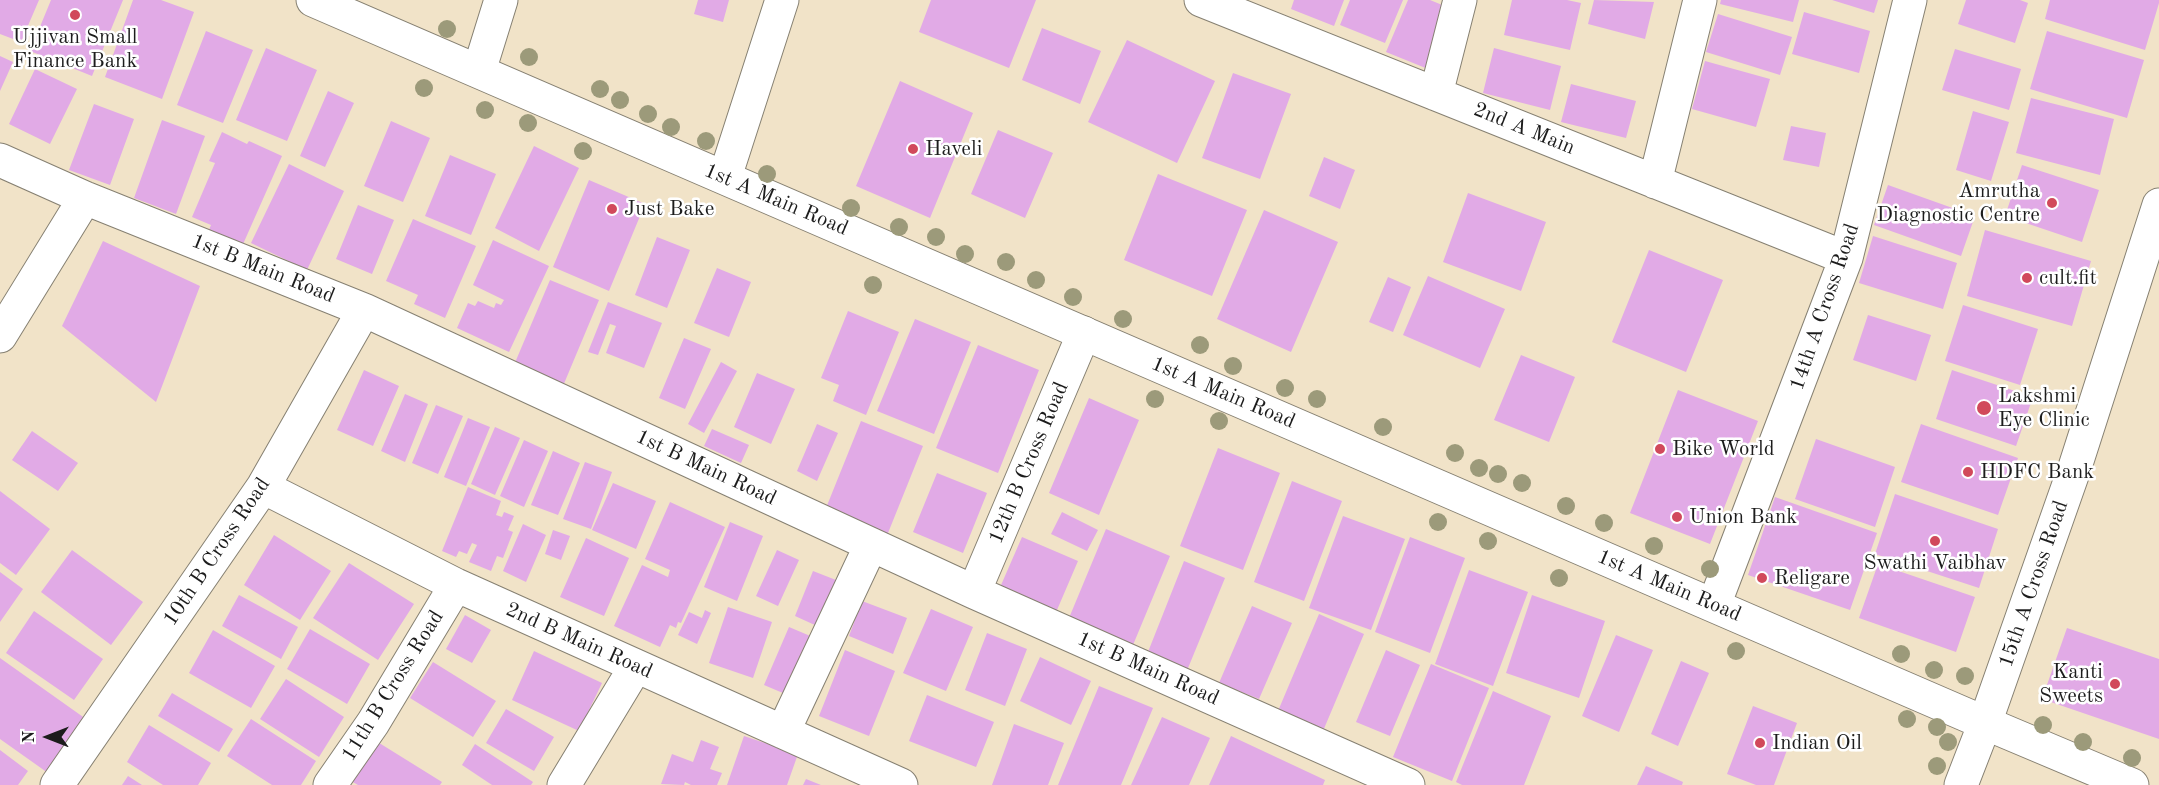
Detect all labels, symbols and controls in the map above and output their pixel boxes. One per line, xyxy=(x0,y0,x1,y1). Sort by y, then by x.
marker: Ujjivan Small Finance Bank xyxy=(68,8,82,22)
place label: Ujjivan Small Finance Bank xyxy=(13,24,137,74)
street label: 2nd A Main xyxy=(1470,97,1578,161)
place label: Haveli xyxy=(925,136,982,162)
marker: Haveli xyxy=(906,142,920,156)
street label: 1st A Main Road xyxy=(700,158,852,242)
place label: Amrutha Diagnostic Centre xyxy=(1877,178,2040,228)
place label: Just Bake xyxy=(624,196,714,222)
marker: Amrutha Diagnostic Centre xyxy=(2045,196,2059,210)
marker: Just Bake xyxy=(605,202,619,216)
street label: 14th A Cross Road xyxy=(1785,220,1865,394)
street label: 1st B Main Road xyxy=(188,229,338,309)
place label: cult.fit xyxy=(2039,265,2097,291)
marker: cult.fit xyxy=(2020,271,2034,285)
street label: 1st A Main Road xyxy=(1147,351,1299,435)
street label: 12th B Cross Road xyxy=(984,378,1074,548)
place label: Lakshmi Eye Clinic xyxy=(1998,383,2090,433)
marker: Lakshmi Eye Clinic xyxy=(1975,399,1993,417)
street label: 1st B Main Road xyxy=(632,424,780,512)
place label: Bike World xyxy=(1672,436,1775,462)
marker: Bike World xyxy=(1653,442,1667,456)
place label: HDFC Bank xyxy=(1980,459,2094,485)
marker: HDFC Bank xyxy=(1961,465,1975,479)
street label: 10th B Cross Road xyxy=(158,473,276,631)
street label: 15th A Cross Road xyxy=(1994,497,2074,671)
place label: Union Bank xyxy=(1689,504,1797,530)
marker: Union Bank xyxy=(1670,510,1684,524)
marker: Swathi Vaibhav xyxy=(1928,534,1942,548)
street label: 1st A Main Road xyxy=(1593,544,1745,628)
place label: Swathi Vaibhav xyxy=(1864,550,2006,576)
place label: Religare xyxy=(1774,565,1850,591)
marker: Religare xyxy=(1755,571,1769,585)
street label: 2nd B Main Road xyxy=(502,597,656,685)
street label: 11th B Cross Road xyxy=(336,606,450,766)
street label: 1st B Main Road xyxy=(1073,626,1223,712)
place label: Kanti Sweets xyxy=(2039,659,2103,709)
marker: Kanti Sweets xyxy=(2108,677,2122,691)
north arrow xyxy=(18,707,78,767)
place label: Indian Oil xyxy=(1772,730,1862,756)
text: N xyxy=(22,731,38,743)
marker: Indian Oil xyxy=(1753,736,1767,750)

